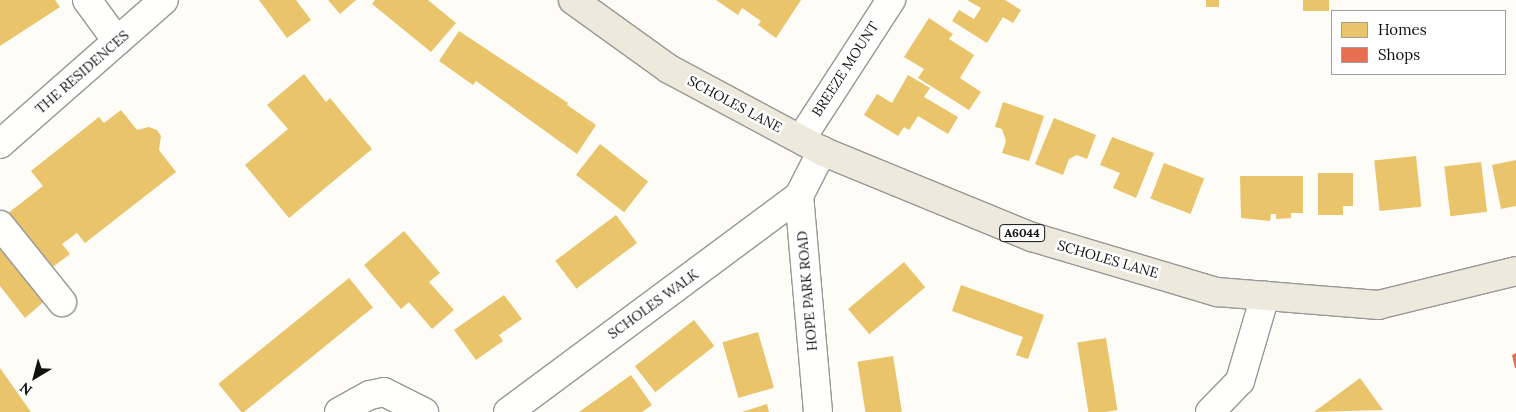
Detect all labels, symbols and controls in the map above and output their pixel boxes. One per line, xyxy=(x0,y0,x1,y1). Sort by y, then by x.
legend xyxy=(1331,10,1506,75)
street label: BREEZE MOUNT xyxy=(808,18,882,120)
text: Homes xyxy=(1378,20,1427,39)
street label: THE RESIDENCES xyxy=(32,27,132,117)
text: Shops xyxy=(1378,45,1420,64)
street label: SCHOLES LANE xyxy=(685,72,785,136)
road number: A6044 xyxy=(998,224,1046,242)
street label: HOPE PARK ROAD xyxy=(793,230,821,352)
street label: SCHOLES LANE xyxy=(1056,237,1160,281)
street label: SCHOLES WALK xyxy=(605,266,701,342)
north arrow xyxy=(10,352,60,402)
text: N xyxy=(16,379,36,399)

